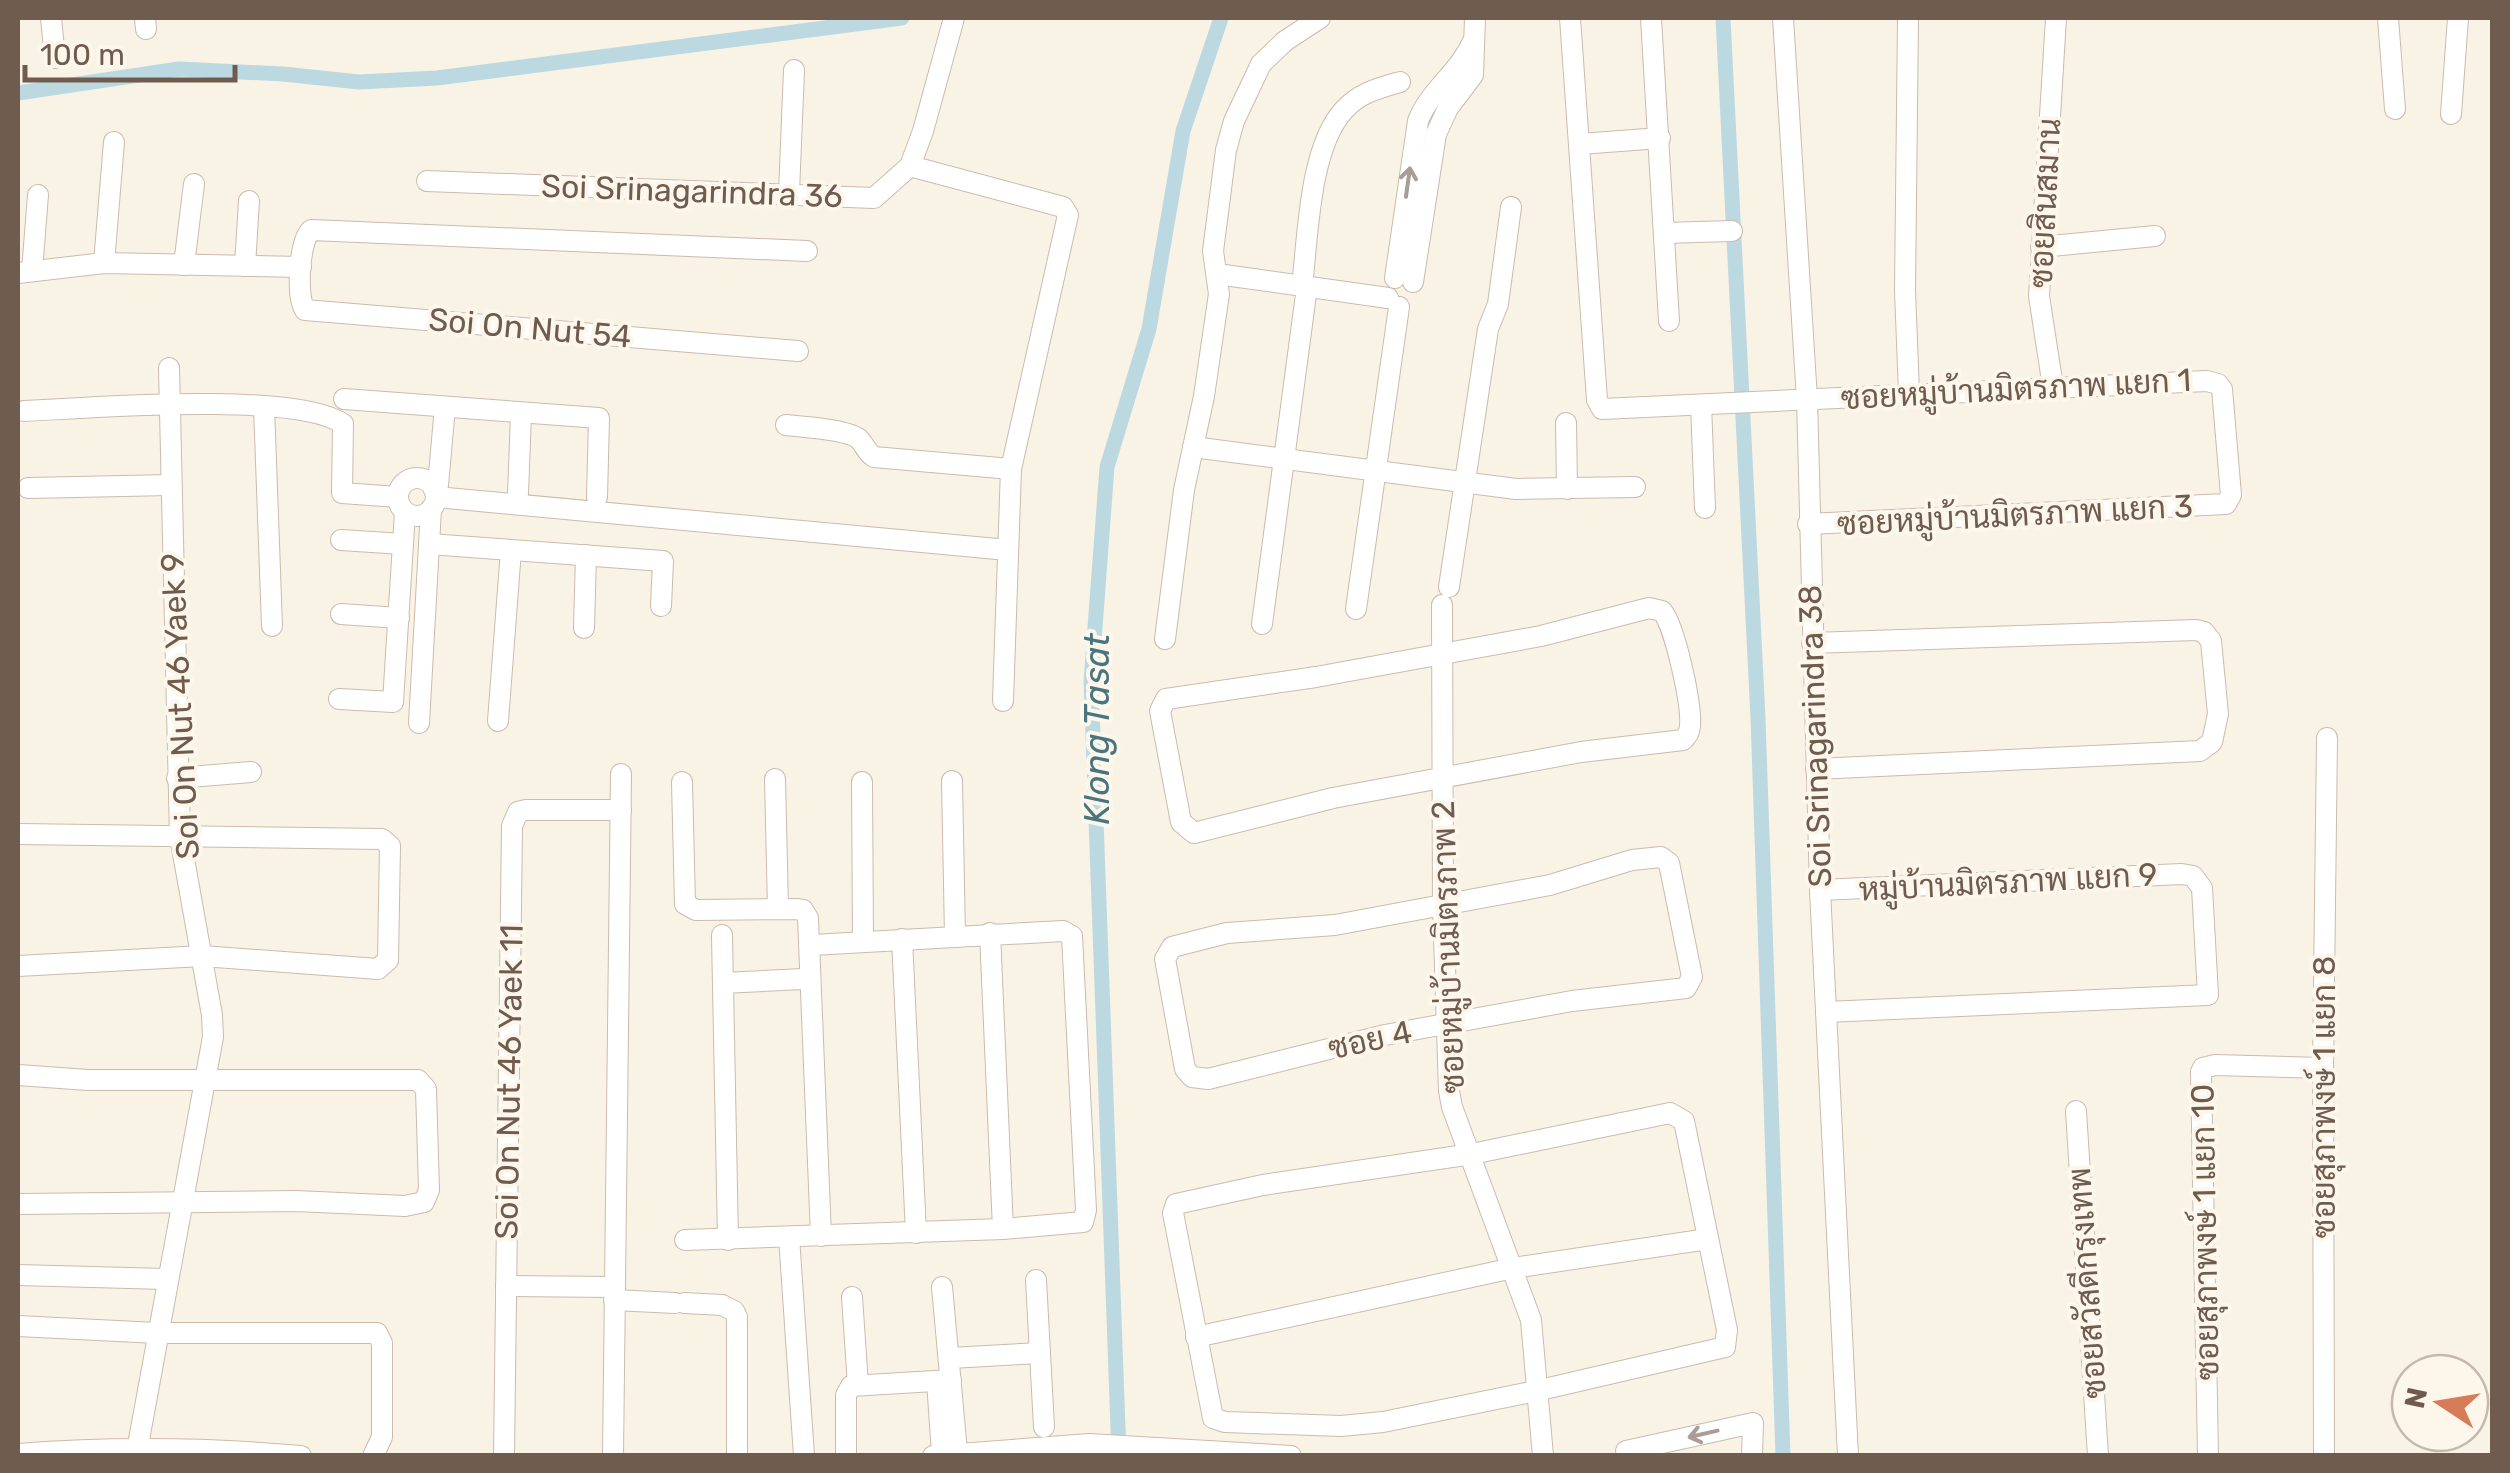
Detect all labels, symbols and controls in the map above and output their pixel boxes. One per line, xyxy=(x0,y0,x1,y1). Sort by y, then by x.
scale bar xyxy=(25,20,235,82)
text: 100 m xyxy=(40,37,125,73)
street label: ซอยสินสมาน xyxy=(2022,117,2068,289)
one-way arrow xyxy=(1399,166,1418,199)
street label: Soi Srinagarindra 36 xyxy=(541,167,843,215)
street label: Soi On Nut 54 xyxy=(427,300,633,356)
street label: ซอยหมู่บ้านมิตรภาพ แยก 1 xyxy=(1840,359,2192,420)
street label: ซอยหมู่บ้านมิตรภาพ แยก 3 xyxy=(1836,485,2194,546)
street label: Soi On Nut 46 Yaek 9 xyxy=(153,552,207,860)
street label: Soi Srinagarindra 38 xyxy=(1791,584,1839,888)
water label: Klong Tasat xyxy=(1076,633,1118,825)
street label: ซอยหมู่บ้านมิตรภาพ 2 xyxy=(1422,800,1475,1094)
street label: หมู่บ้านมิตรภาพ แยก 9 xyxy=(1857,853,2159,912)
street label: Soi On Nut 46 Yaek 11 xyxy=(487,924,531,1240)
street label: ซอยสุภาพงษ์ 1 แยก 8 xyxy=(2303,956,2346,1238)
street label: ซอย 4 xyxy=(1325,1013,1415,1067)
street label: ซอยสุภาพงษ์ 1 แยก 10 xyxy=(2181,1083,2230,1381)
street label: ซอยสวัสดีกรุงเทพ xyxy=(2059,1166,2117,1400)
north arrow xyxy=(2390,1353,2490,1453)
text: N xyxy=(2398,1385,2434,1411)
one-way arrow xyxy=(1688,1426,1720,1444)

